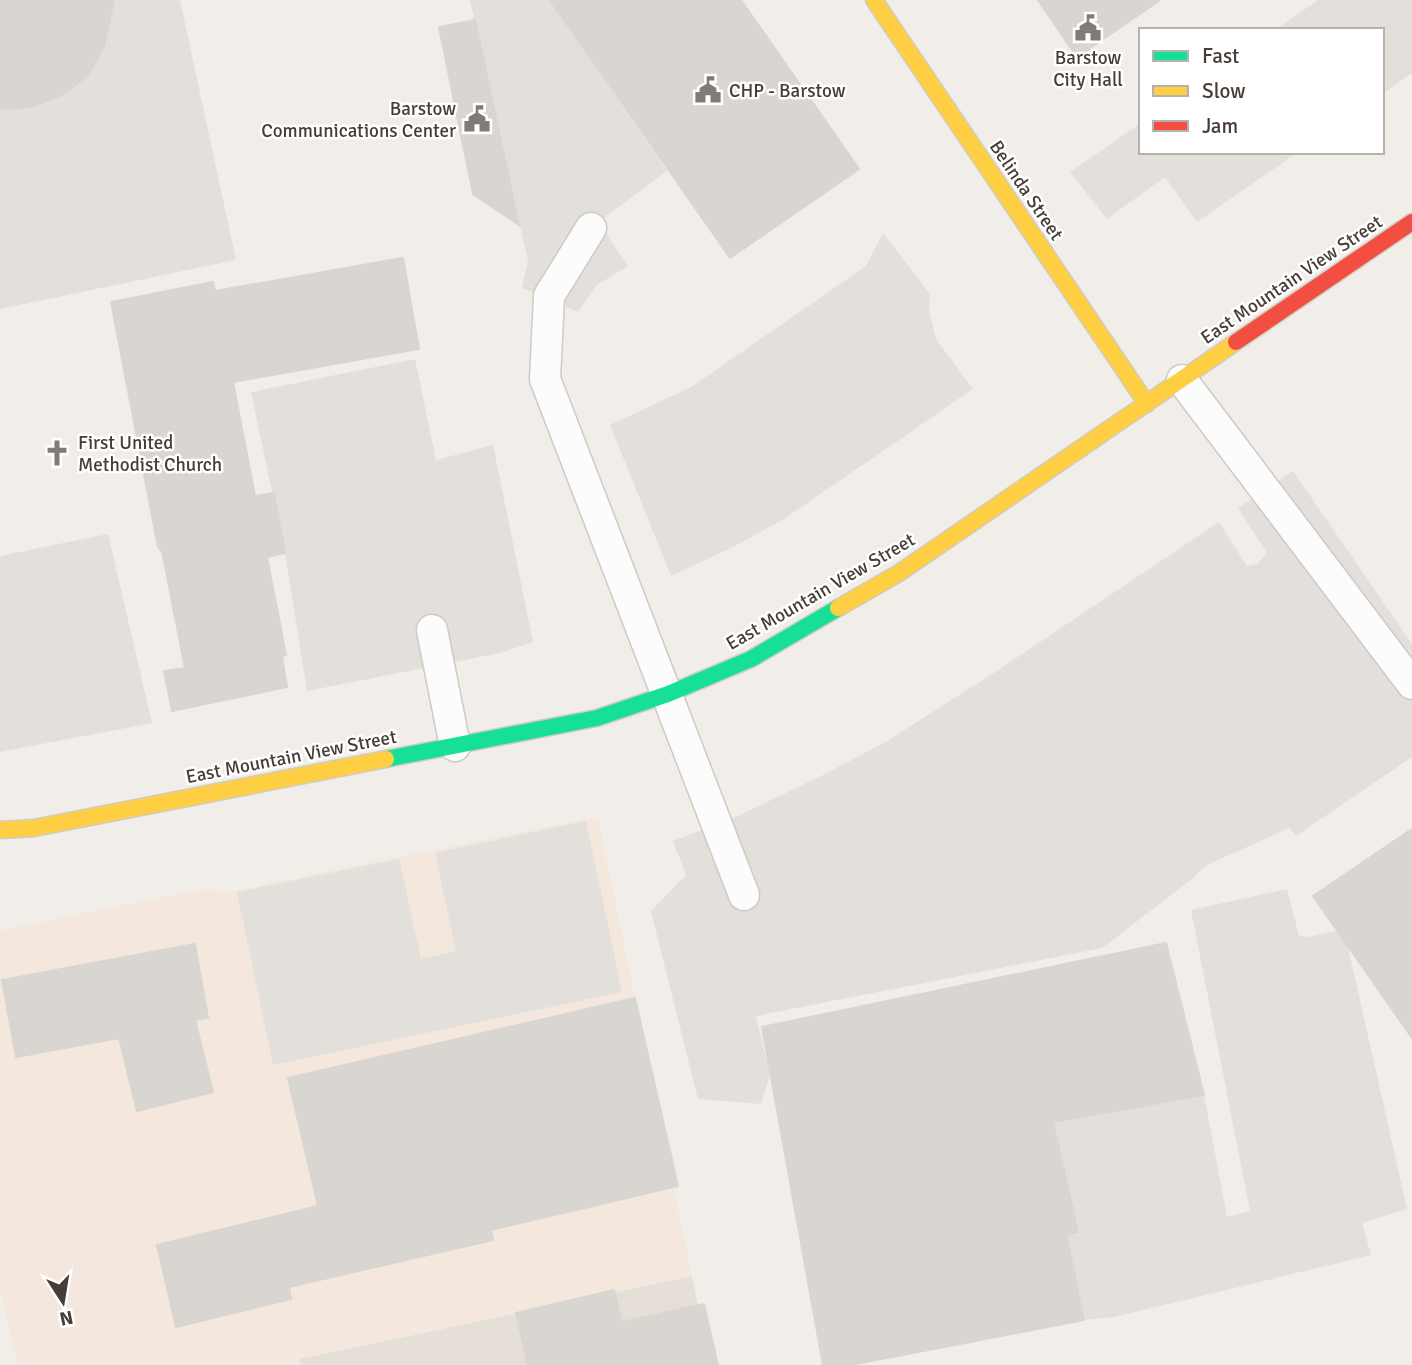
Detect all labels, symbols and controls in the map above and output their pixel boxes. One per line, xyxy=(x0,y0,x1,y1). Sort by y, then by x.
public building icon: Barstow City Hall xyxy=(1073,13,1103,43)
legend xyxy=(1139,28,1384,154)
text: Fast xyxy=(1202,43,1239,69)
place label: Barstow City Hall xyxy=(1053,46,1123,92)
public building icon: CHP - Barstow xyxy=(693,75,723,105)
text: Slow xyxy=(1202,78,1246,104)
place label: CHP - Barstow xyxy=(729,79,846,103)
place label: Barstow Communications Center xyxy=(261,97,456,143)
public building icon: Barstow Communications Center xyxy=(462,104,492,134)
text: Jam xyxy=(1202,113,1238,139)
street label: Belinda Street xyxy=(984,136,1069,245)
street label: East Mountain View Street xyxy=(1196,210,1387,350)
place label: First United Methodist Church xyxy=(78,431,222,477)
church icon: First United Methodist Church xyxy=(42,438,72,468)
street label: East Mountain View Street xyxy=(722,528,920,656)
street label: East Mountain View Street xyxy=(184,725,399,789)
north arrow xyxy=(28,1267,98,1337)
text: N xyxy=(57,1305,75,1331)

